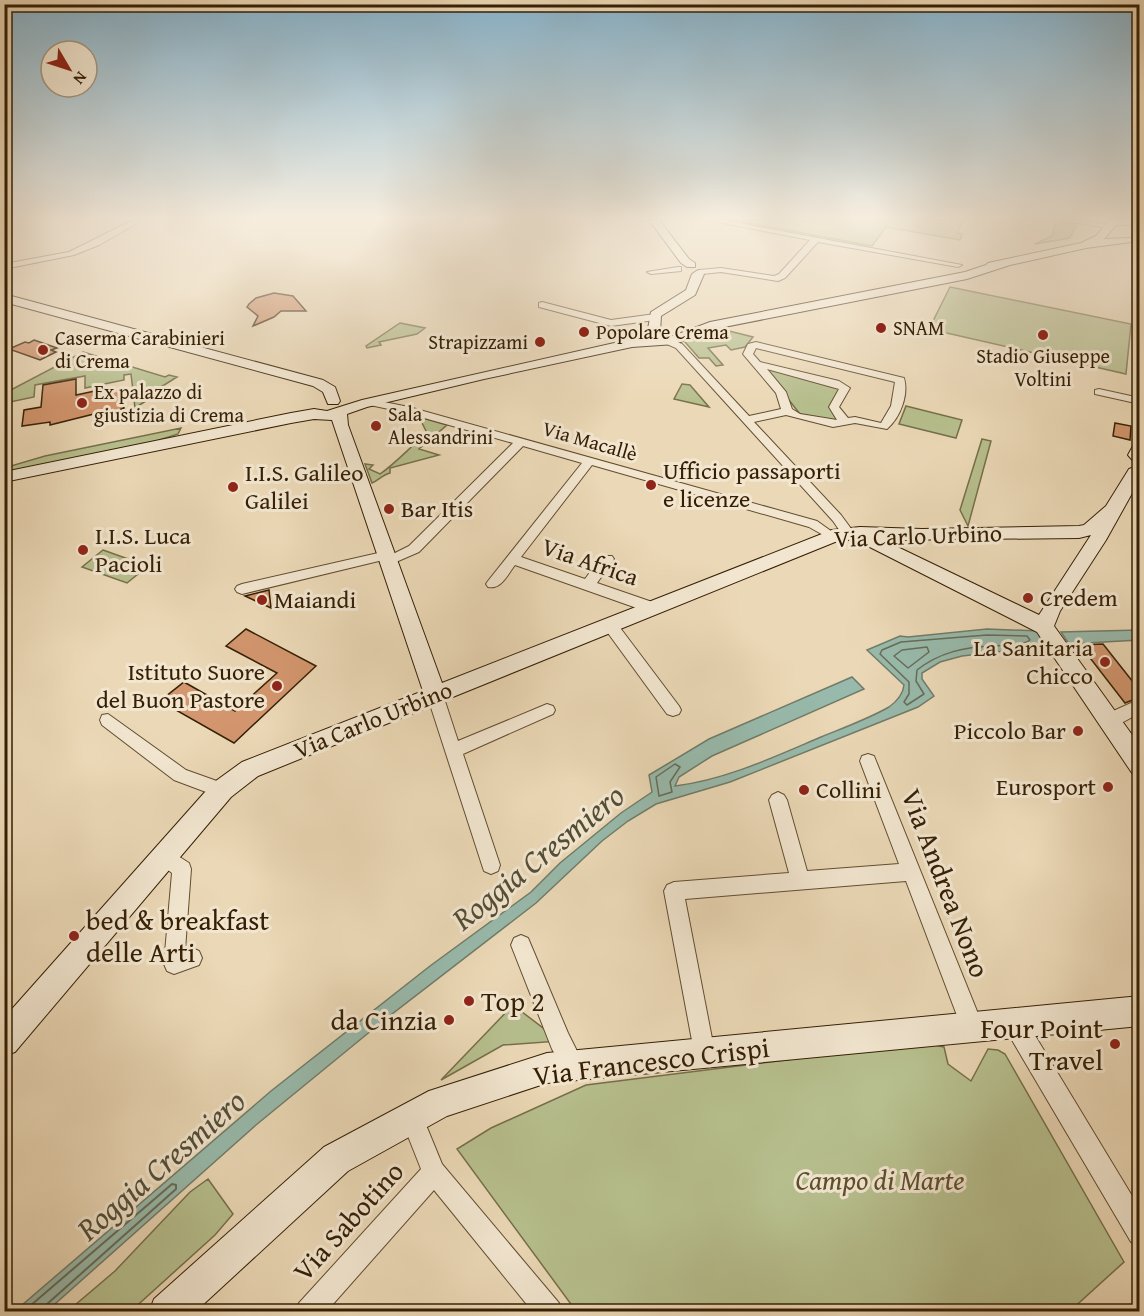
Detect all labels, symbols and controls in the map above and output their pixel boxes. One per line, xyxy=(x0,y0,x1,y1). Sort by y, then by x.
north arrow xyxy=(39,39,99,99)
text: N xyxy=(68,67,93,90)
place label: SNAM xyxy=(893,313,944,342)
place label: Popolare Crema xyxy=(596,317,729,346)
marker: SNAM xyxy=(874,321,888,335)
place label: Caserma Carabinieri di Crema xyxy=(55,323,225,375)
marker: Popolare Crema xyxy=(577,325,591,339)
place label: Strapizzami xyxy=(428,327,528,356)
marker: Stadio Giuseppe Voltini xyxy=(1036,328,1050,342)
marker: Strapizzami xyxy=(533,335,547,349)
place label: Stadio Giuseppe Voltini xyxy=(976,341,1110,393)
marker: Caserma Carabinieri di Crema xyxy=(36,343,50,357)
place label: Ex palazzo di giustizia di Crema xyxy=(94,377,244,429)
marker: Ex palazzo di giustizia di Crema xyxy=(75,396,89,410)
place label: Sala Alessandrini xyxy=(388,399,493,451)
street label: Via Macallè xyxy=(539,413,641,468)
marker: Sala Alessandrini xyxy=(369,419,383,433)
place label: Ufficio passaporti e licenze xyxy=(663,453,841,516)
place label: I.I.S. Galileo Galilei xyxy=(245,455,363,518)
marker: Ufficio passaporti e licenze xyxy=(644,478,658,492)
marker: I.I.S. Galileo Galilei xyxy=(226,480,240,494)
place label: Bar Itis xyxy=(401,491,473,526)
marker: Bar Itis xyxy=(382,502,396,516)
street label: Via Carlo Urbino xyxy=(833,515,1003,556)
place label: I.I.S. Luca Pacioli xyxy=(95,518,192,581)
street label: Via Africa xyxy=(537,529,644,595)
marker: I.I.S. Luca Pacioli xyxy=(76,543,90,557)
place label: Credem xyxy=(1040,580,1118,615)
place label: Maiandi xyxy=(274,582,356,617)
marker: Credem xyxy=(1021,591,1035,605)
marker: Maiandi xyxy=(255,593,269,607)
place label: La Sanitaria Chicco xyxy=(974,630,1094,693)
place label: Istituto Suore del Buon Pastore xyxy=(96,654,265,717)
marker: La Sanitaria Chicco xyxy=(1098,655,1112,669)
street label: Via Carlo Urbino xyxy=(288,672,457,767)
marker: Istituto Suore del Buon Pastore xyxy=(270,679,284,693)
place label: Piccolo Bar xyxy=(954,713,1066,748)
marker: Piccolo Bar xyxy=(1071,724,1085,738)
place label: Eurosport xyxy=(996,769,1097,804)
water label: Roggia Cresmiero xyxy=(440,772,634,942)
place label: Collini xyxy=(816,772,882,807)
marker: Eurosport xyxy=(1101,780,1115,794)
street label: Via Andrea Nono xyxy=(892,782,1001,983)
marker: Collini xyxy=(797,783,811,797)
place label: bed & breakfast delle Arti xyxy=(86,899,269,972)
marker: bed & breakfast delle Arti xyxy=(67,929,81,943)
place label: Top 2 xyxy=(481,980,545,1021)
marker: Top 2 xyxy=(462,994,476,1008)
place label: da Cinzia xyxy=(331,999,438,1040)
place label: Four Point Travel xyxy=(980,1007,1103,1080)
marker: da Cinzia xyxy=(442,1013,456,1027)
street label: Via Francesco Crispi xyxy=(530,1026,772,1095)
marker: Four Point Travel xyxy=(1108,1037,1122,1051)
water label: Roggia Cresmiero xyxy=(65,1078,256,1252)
street label: Via Sabotino xyxy=(283,1152,413,1290)
park label: Campo di Marte xyxy=(795,1159,965,1200)

